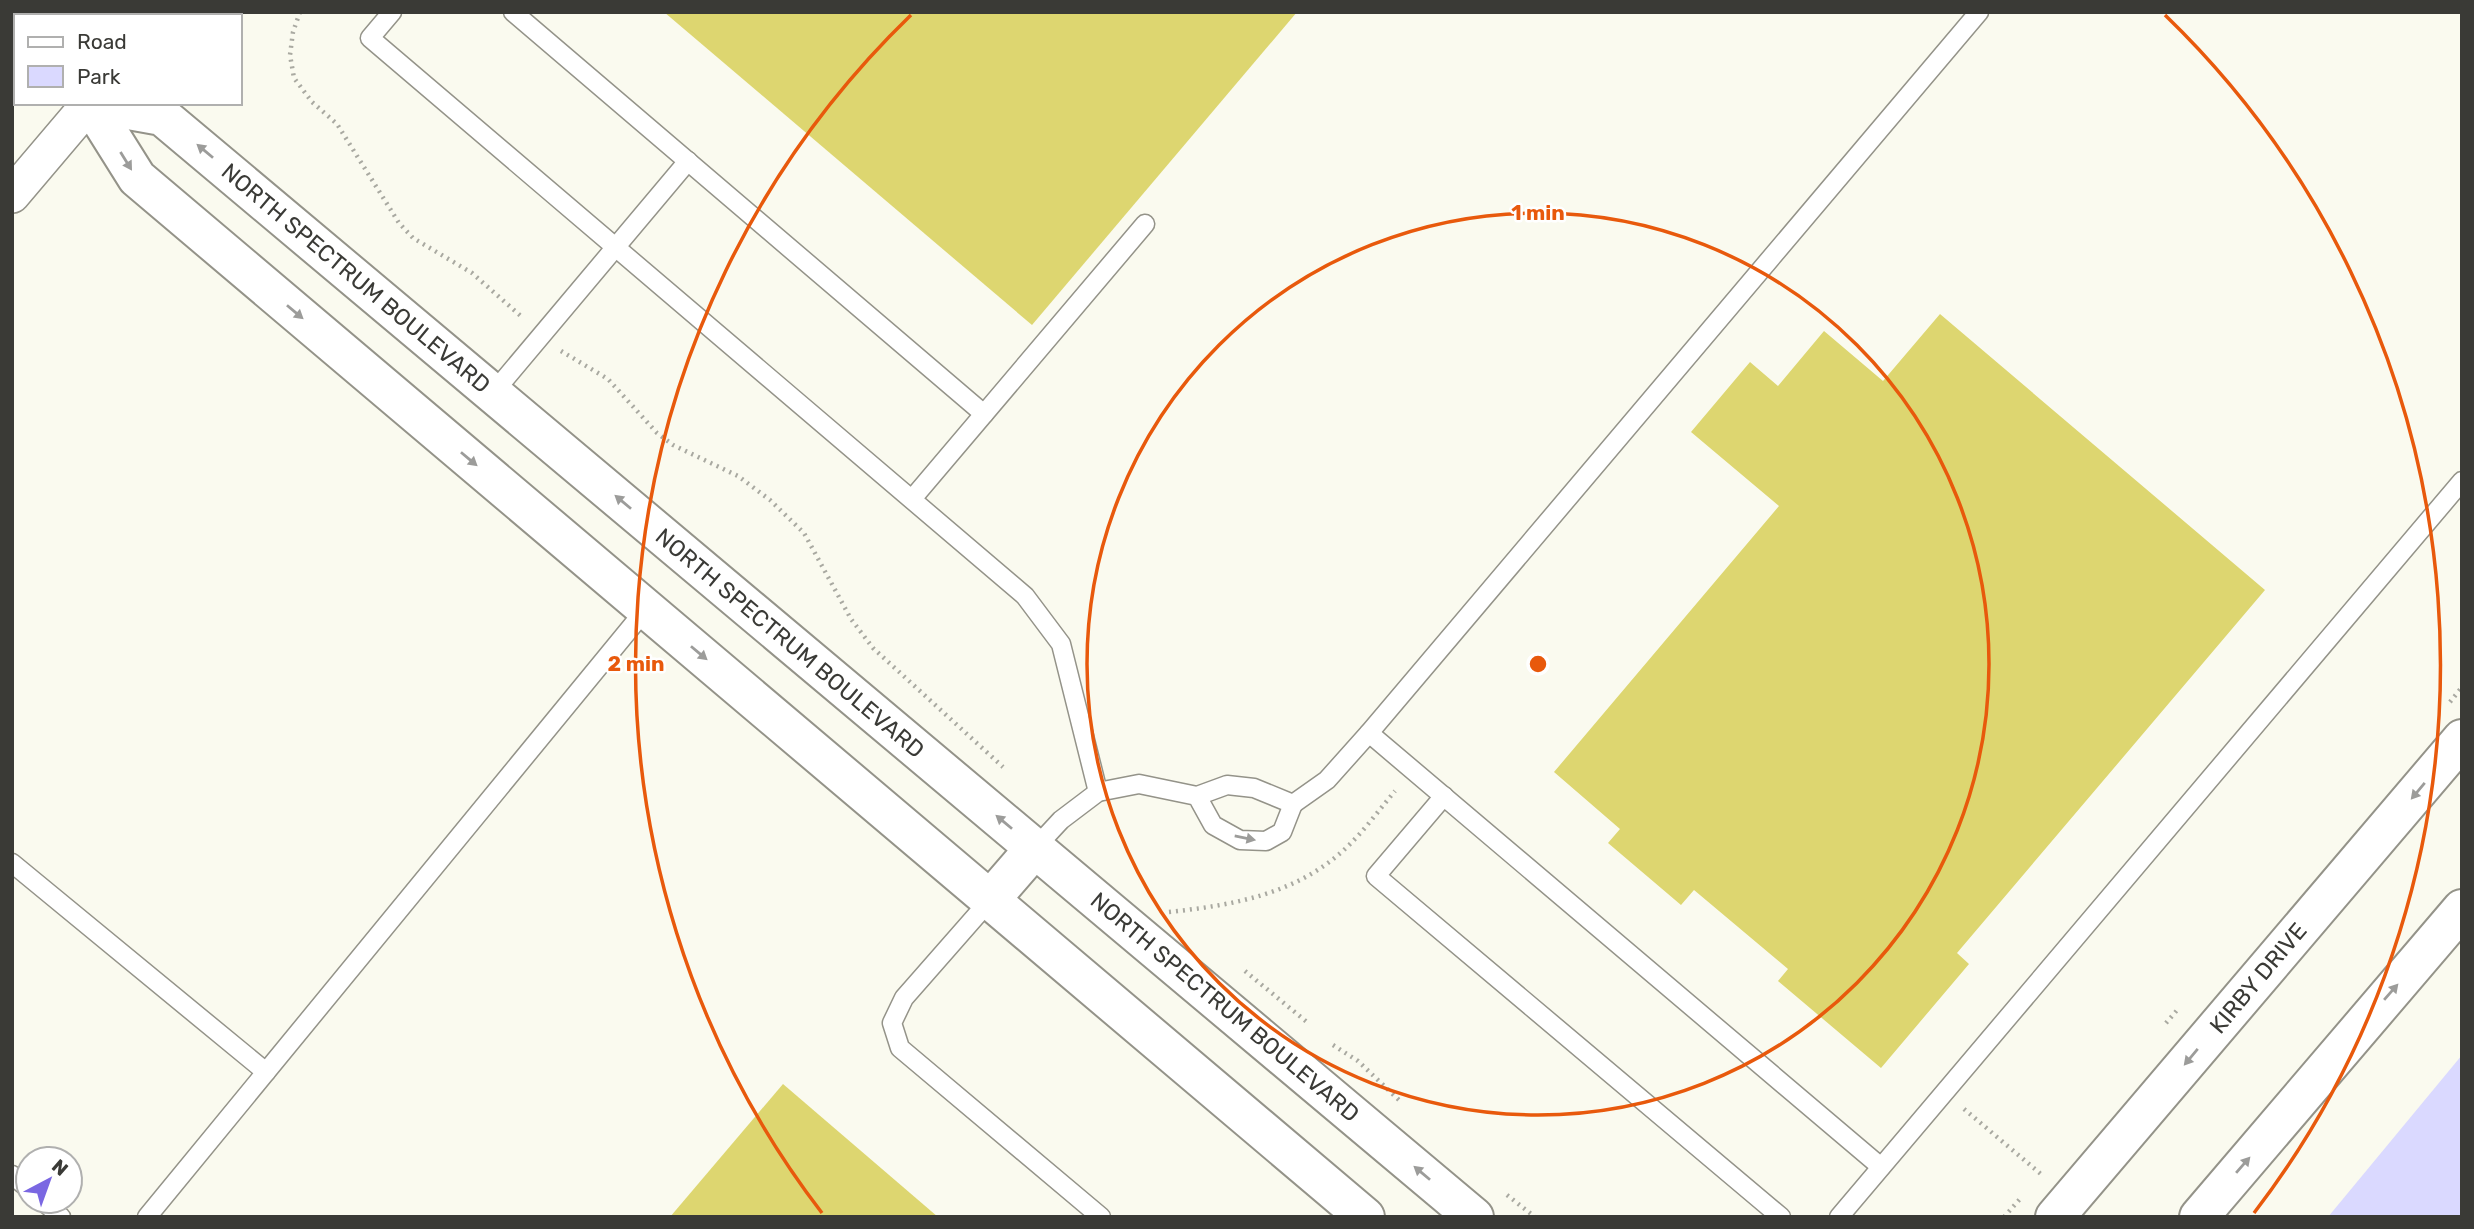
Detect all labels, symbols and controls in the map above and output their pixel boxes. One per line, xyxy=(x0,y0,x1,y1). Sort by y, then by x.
legend xyxy=(14,14,242,105)
text: Road xyxy=(77,29,127,54)
text: Park xyxy=(77,64,121,89)
one-way arrow xyxy=(196,144,214,159)
one-way arrow xyxy=(120,151,133,171)
street label: NORTH SPECTRUM BOULEVARD xyxy=(216,157,496,399)
text: 1 min xyxy=(1511,200,1565,225)
one-way arrow xyxy=(286,304,304,320)
one-way arrow xyxy=(460,451,477,466)
one-way arrow xyxy=(615,495,633,510)
street label: NORTH SPECTRUM BOULEVARD xyxy=(650,522,930,764)
one-way arrow xyxy=(689,646,707,661)
text: 2 min xyxy=(608,651,664,676)
centre of rings xyxy=(1526,652,1550,676)
one-way arrow xyxy=(2410,782,2425,800)
one-way arrow xyxy=(995,814,1013,830)
one-way arrow xyxy=(1234,833,1256,844)
street label: NORTH SPECTRUM BOULEVARD xyxy=(1085,886,1365,1128)
street label: KIRBY DRIVE xyxy=(2204,917,2312,1039)
one-way arrow xyxy=(2383,983,2399,1001)
one-way arrow xyxy=(2184,1049,2199,1066)
north arrow xyxy=(14,1145,84,1215)
text: N xyxy=(47,1154,73,1181)
one-way arrow xyxy=(2235,1156,2251,1174)
one-way arrow xyxy=(1414,1166,1431,1181)

